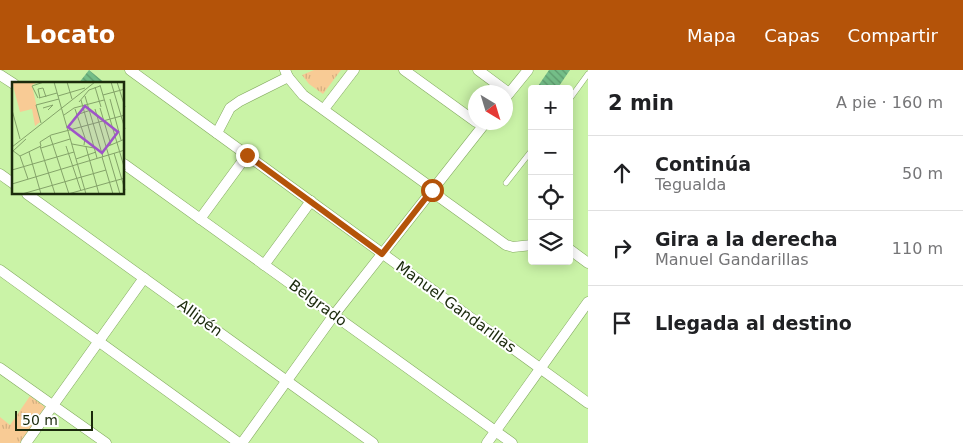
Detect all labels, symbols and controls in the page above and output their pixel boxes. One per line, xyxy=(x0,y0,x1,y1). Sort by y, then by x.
text: Locato xyxy=(25,21,115,49)
text: Mapa xyxy=(687,25,736,46)
text: Capas xyxy=(764,25,820,46)
text: Compartir xyxy=(848,25,938,46)
inset map xyxy=(12,82,125,195)
north arrow xyxy=(468,85,513,130)
map controls xyxy=(528,85,573,265)
button: + xyxy=(528,85,573,130)
text: 2 min xyxy=(608,91,674,115)
text: A pie · 160 m xyxy=(836,93,943,112)
button: − xyxy=(528,130,573,175)
route end xyxy=(236,144,259,167)
text: Continúa xyxy=(655,153,751,175)
icon: ahead xyxy=(608,159,636,187)
text: 50 m xyxy=(902,164,943,183)
button: locate xyxy=(528,175,573,220)
text: Tegualda xyxy=(655,175,726,194)
route start xyxy=(421,179,444,202)
button: layers xyxy=(528,220,573,265)
text: Gira a la derecha xyxy=(655,228,838,250)
icon: right xyxy=(608,234,636,262)
text: 110 m xyxy=(892,239,943,258)
text: Manuel Gandarillas xyxy=(655,250,809,269)
street label: Manuel Gandarillas xyxy=(392,257,520,357)
street label: Belgrado xyxy=(286,276,350,330)
street label: Allipén xyxy=(174,296,226,340)
icon: arrive xyxy=(608,309,636,337)
text: Llegada al destino xyxy=(655,312,852,334)
scale bar xyxy=(15,408,92,431)
text: 50 m xyxy=(22,412,58,428)

